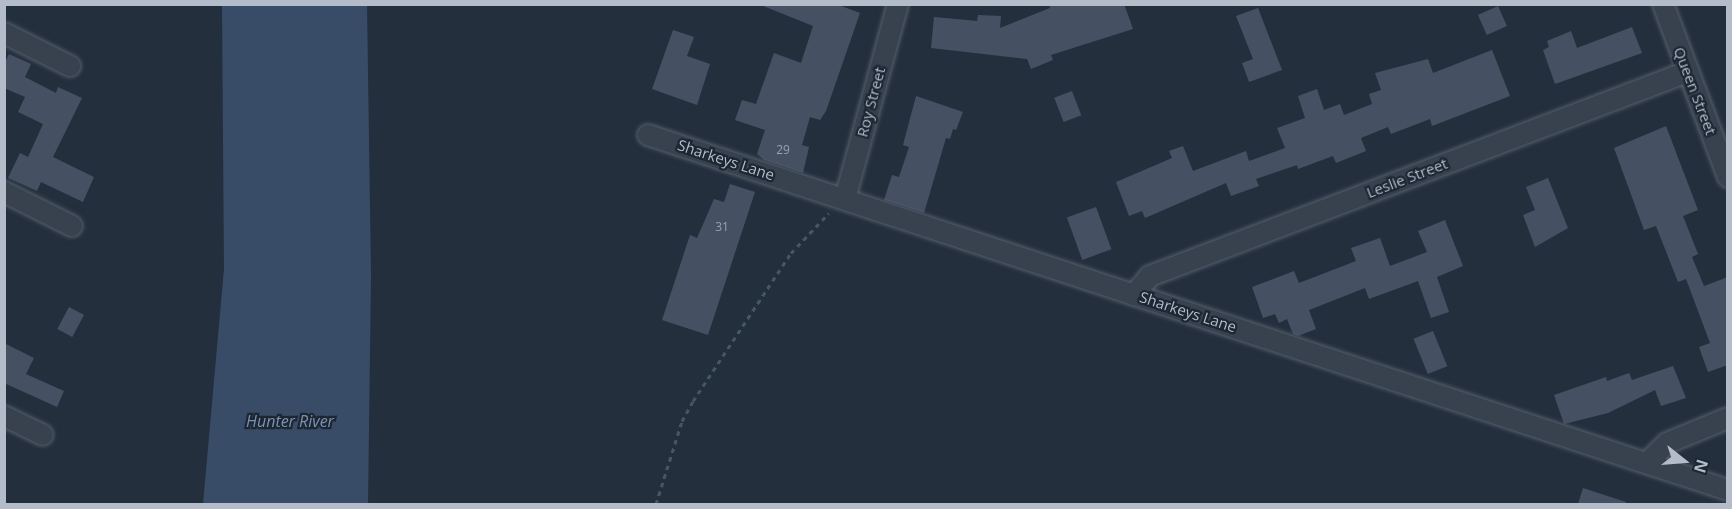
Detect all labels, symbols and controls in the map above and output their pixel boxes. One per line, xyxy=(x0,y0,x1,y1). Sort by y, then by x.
street label: Queen Street xyxy=(1670,45,1720,137)
street label: Roy Street xyxy=(853,65,889,139)
street label: Sharkeys Lane xyxy=(675,136,777,184)
house number: 29 xyxy=(776,143,790,157)
street label: Leslie Street xyxy=(1364,154,1450,202)
house number: 31 xyxy=(715,220,729,234)
street label: Sharkeys Lane xyxy=(1137,288,1239,336)
water label: Hunter River xyxy=(246,411,334,431)
north arrow xyxy=(1654,431,1714,491)
text: N xyxy=(1689,457,1714,476)

